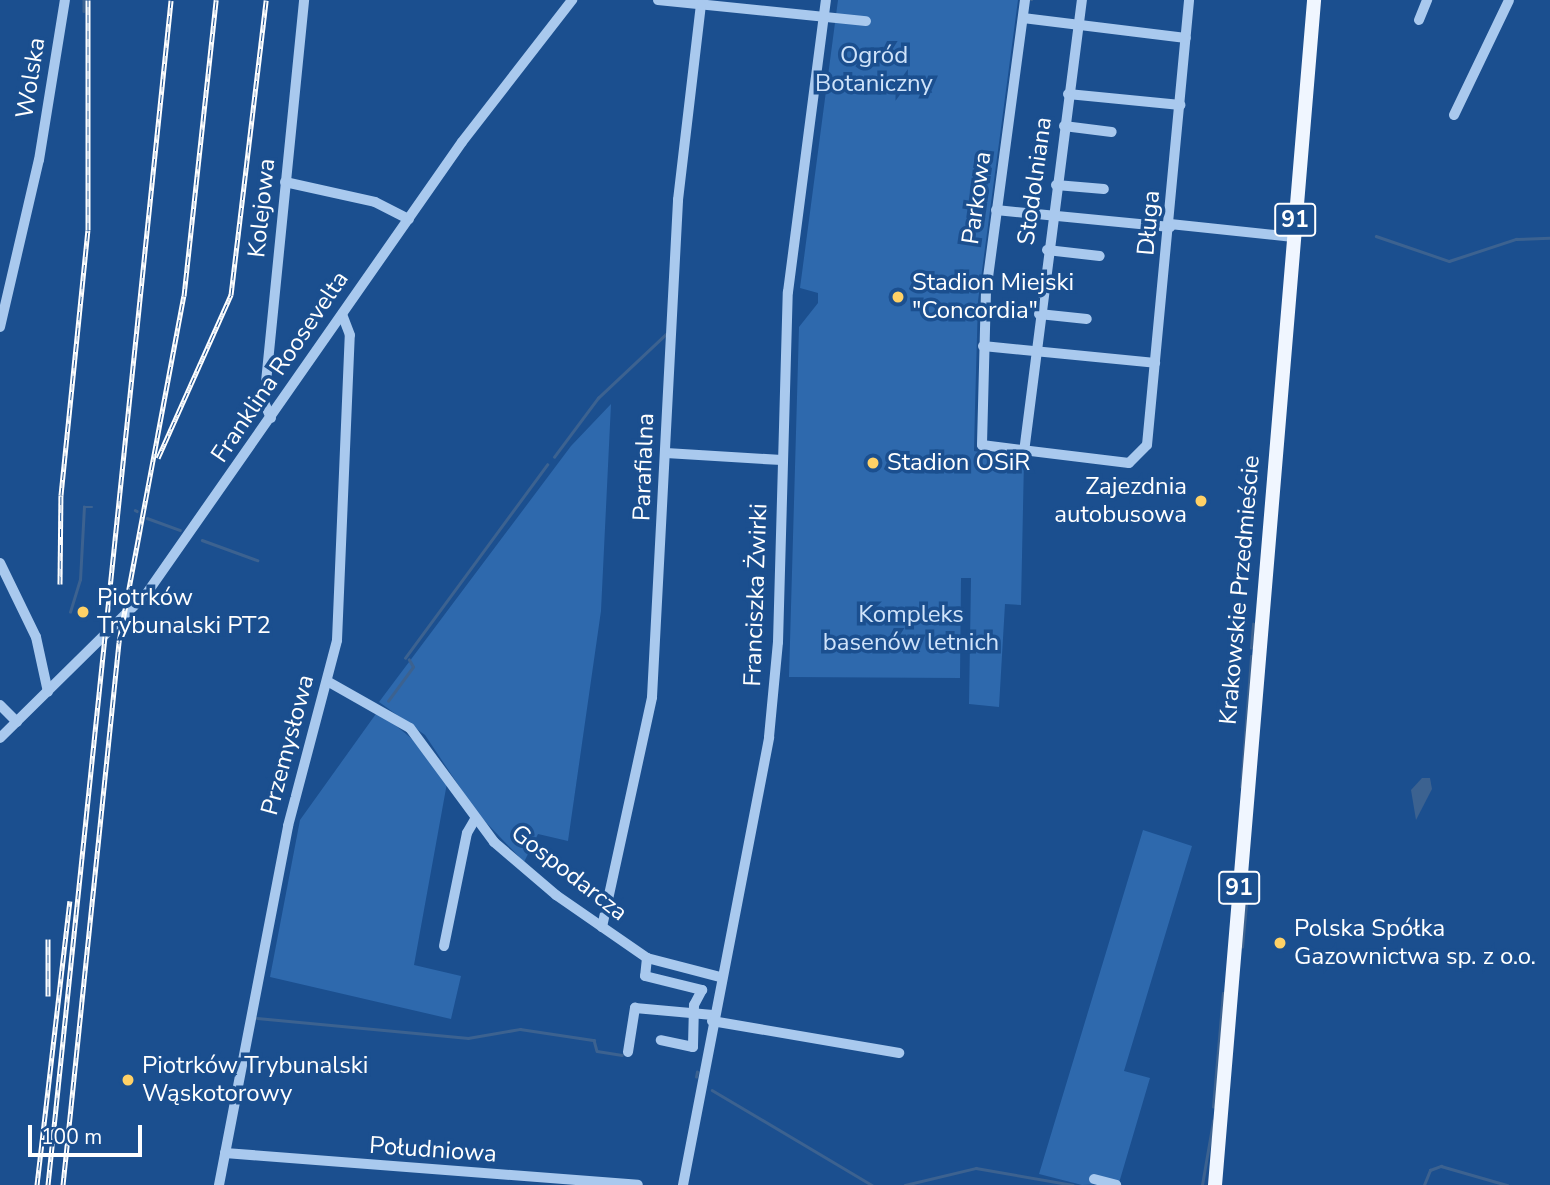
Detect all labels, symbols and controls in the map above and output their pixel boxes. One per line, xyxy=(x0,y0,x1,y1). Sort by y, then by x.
street label: Wolska xyxy=(10,36,52,120)
park label: Ogród Botaniczny xyxy=(815,42,933,98)
street label: Stodolniana xyxy=(1012,115,1058,247)
street label: Parkowa xyxy=(956,150,998,246)
street label: Kolejowa xyxy=(242,157,282,259)
street label: Długa xyxy=(1132,189,1166,257)
road number: 91 xyxy=(1274,200,1316,240)
street label: Franklina Roosevelta xyxy=(205,266,355,468)
place label: Stadion Miejski "Concordia" xyxy=(912,269,1074,325)
marker: Stadion Miejski "Concordia" xyxy=(890,289,906,305)
street label: Parafialna xyxy=(628,412,660,522)
place label: Stadion OSiR xyxy=(887,449,1030,477)
street label: Krakowskie Przedmieście xyxy=(1214,454,1266,726)
marker: Stadion OSiR xyxy=(865,455,881,471)
place label: Zajezdnia autobusowa xyxy=(1054,473,1187,529)
marker: Zajezdnia autobusowa xyxy=(1193,493,1209,509)
street label: Franciszka Żwirki xyxy=(738,503,774,687)
place label: Piotrków Trybunalski PT2 xyxy=(97,584,271,640)
park label: Kompleks basenów letnich xyxy=(823,601,999,657)
marker: Piotrków Trybunalski PT2 xyxy=(75,604,91,620)
street label: Przemysłowa xyxy=(255,672,321,818)
street label: Gospodarcza xyxy=(505,819,633,927)
road number: 91 xyxy=(1218,868,1260,908)
place label: Polska Spółka Gazownictwa sp. z o.o. xyxy=(1294,915,1536,971)
marker: Polska Spółka Gazownictwa sp. z o.o. xyxy=(1272,935,1288,951)
place label: Piotrków Trybunalski Wąskotorowy xyxy=(142,1052,368,1108)
marker: Piotrków Trybunalski Wąskotorowy xyxy=(120,1072,136,1088)
scale bar xyxy=(32,1112,145,1156)
text: 100 m xyxy=(41,1123,102,1151)
street label: Południowa xyxy=(368,1131,498,1169)

